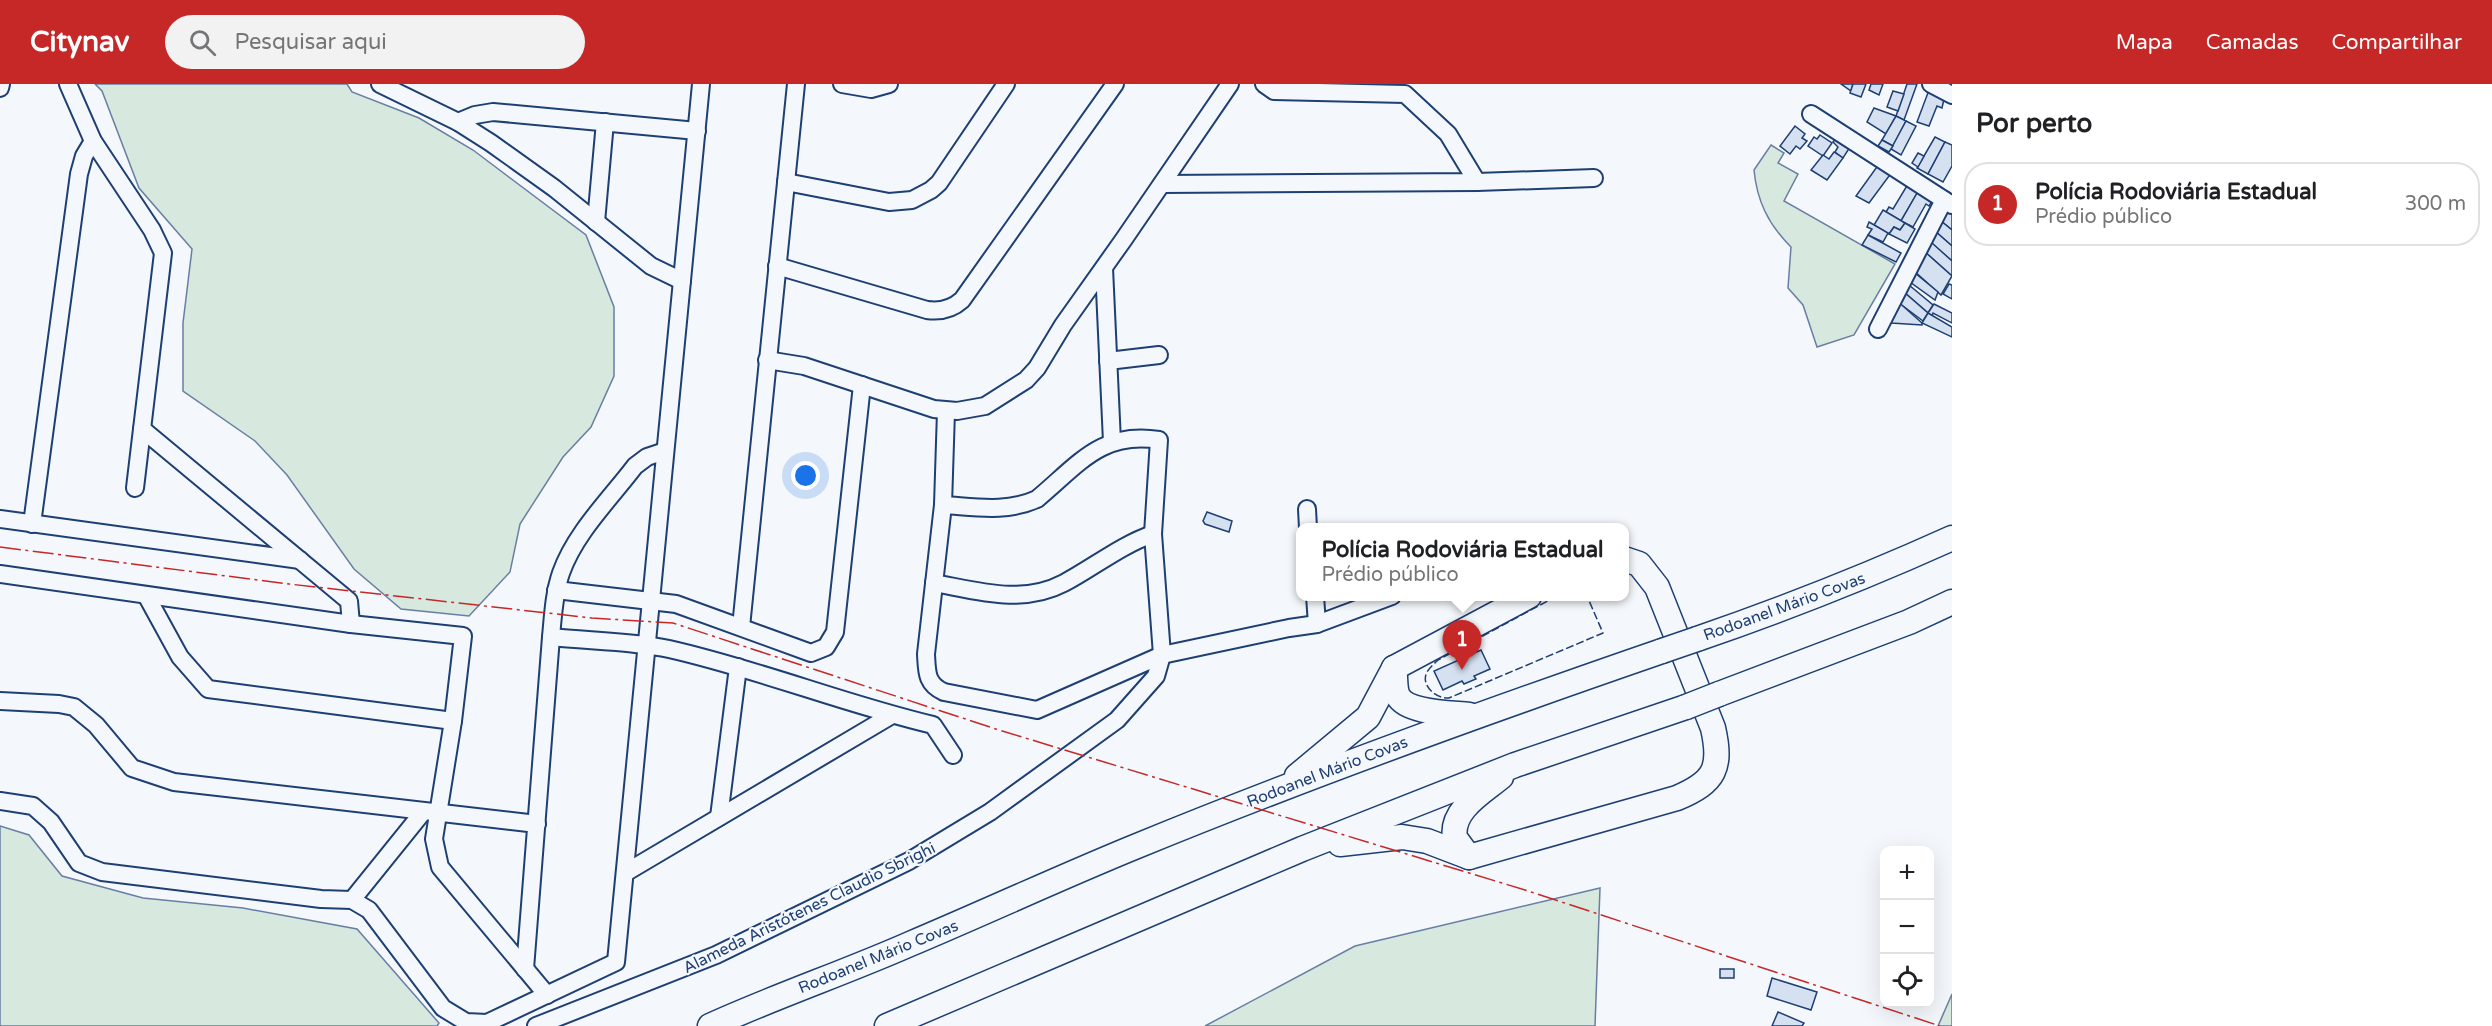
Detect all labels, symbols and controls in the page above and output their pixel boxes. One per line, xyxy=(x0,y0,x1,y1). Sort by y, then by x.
search box xyxy=(165,15,585,69)
text: Citynav xyxy=(30,25,129,59)
icon: search xyxy=(186,26,219,59)
text: Pesquisar aqui xyxy=(234,29,387,55)
text: Mapa xyxy=(2116,30,2173,55)
text: Camadas xyxy=(2206,30,2298,55)
text: Compartilhar xyxy=(2331,30,2462,55)
text: Por perto xyxy=(1976,108,2092,139)
text: Polícia Rodoviária Estadual xyxy=(2035,179,2317,205)
text: 1 xyxy=(1991,192,2004,216)
text: 300 m xyxy=(2405,192,2466,216)
text: Prédio público xyxy=(2035,205,2172,229)
your location xyxy=(791,461,820,490)
popup xyxy=(1296,523,1629,601)
text: Polícia Rodoviária Estadual xyxy=(1322,537,1604,563)
text: Prédio público xyxy=(1322,563,1459,587)
street label: Rodoanel Mário Covas xyxy=(1701,568,1868,646)
pin: 1 xyxy=(1442,620,1482,670)
street label: Rodoanel Mário Covas xyxy=(1244,732,1411,812)
street label: Alameda Aristótenes Claudio Sbrighi xyxy=(680,838,939,978)
map controls xyxy=(1880,846,1934,1008)
button: + xyxy=(1880,846,1934,900)
button: − xyxy=(1880,900,1934,954)
street label: Rodoanel Mário Covas xyxy=(795,916,961,998)
button: locate xyxy=(1880,954,1934,1008)

